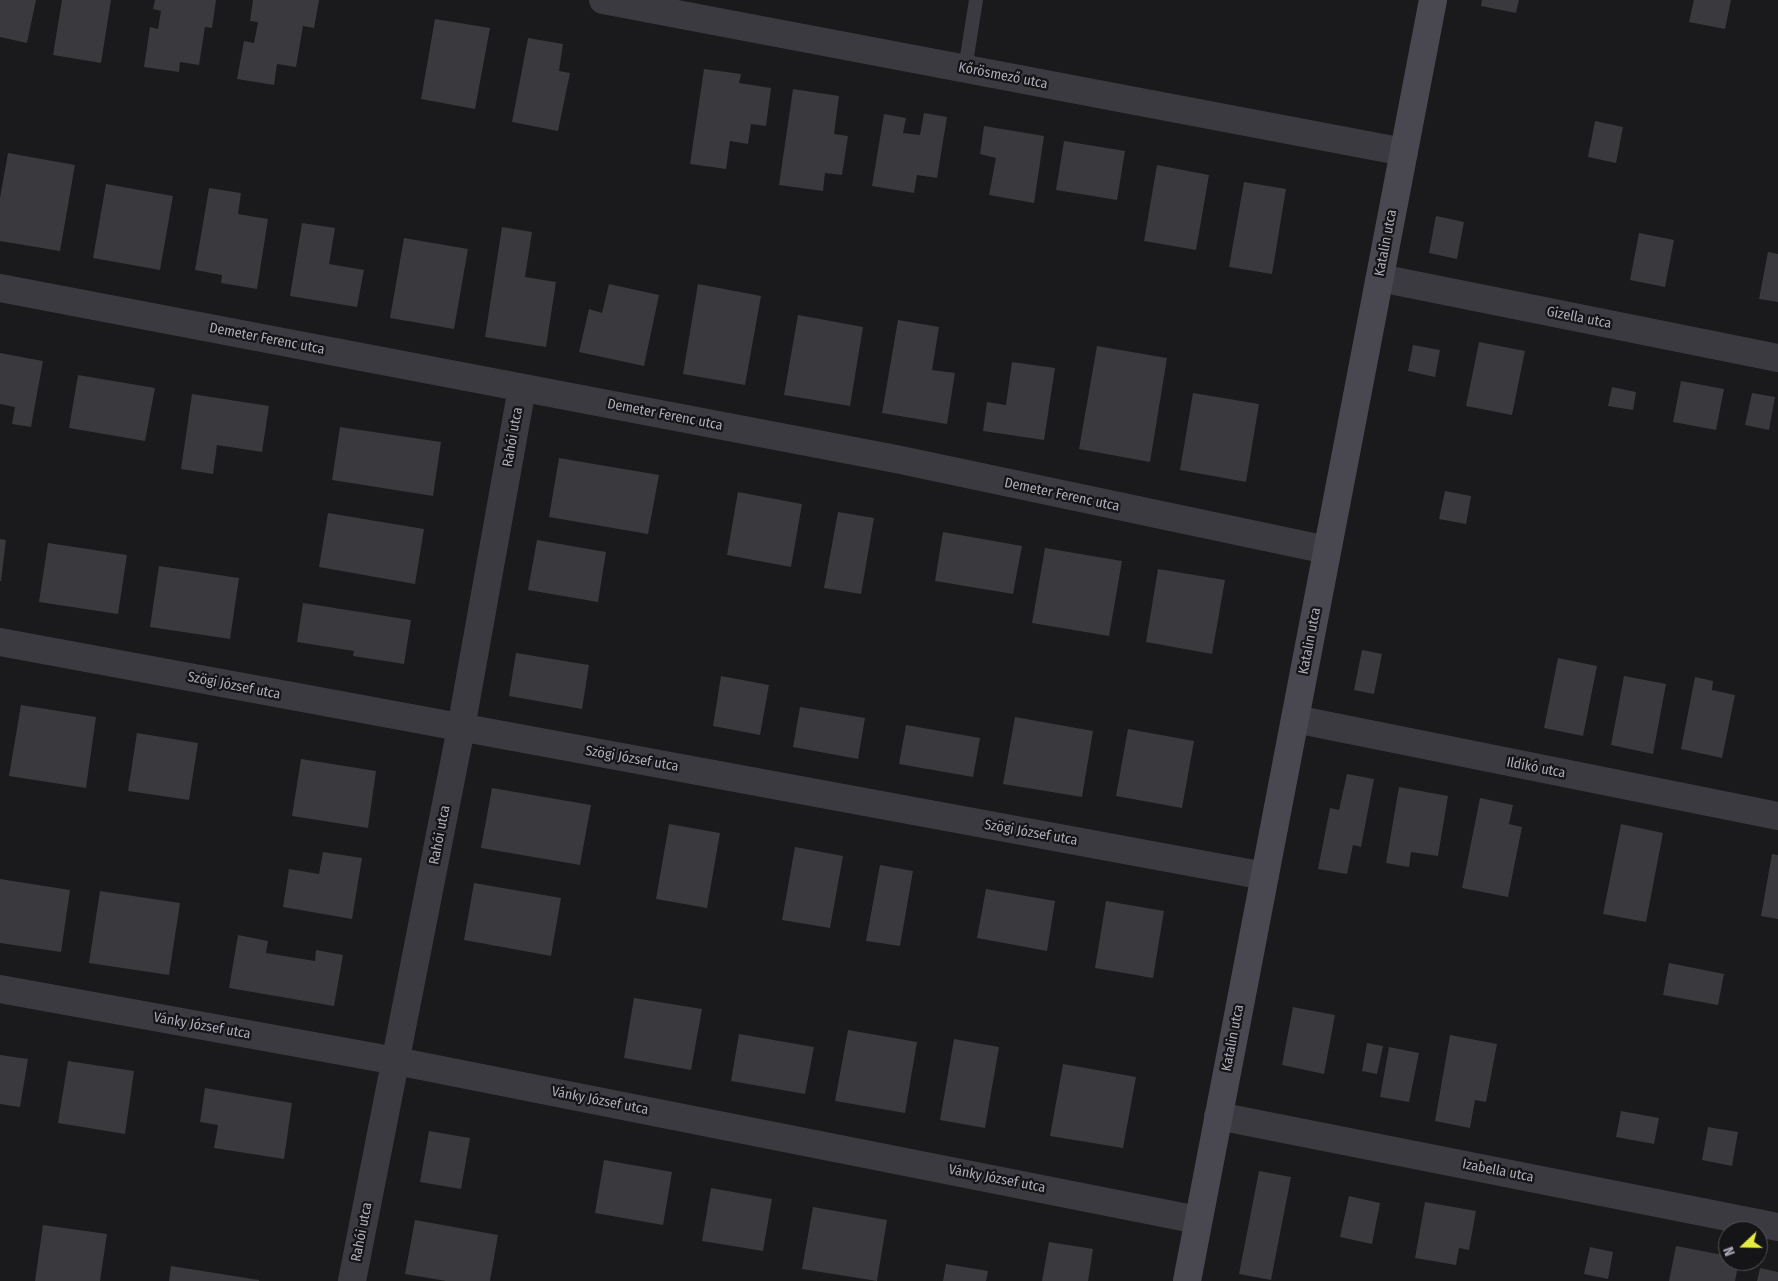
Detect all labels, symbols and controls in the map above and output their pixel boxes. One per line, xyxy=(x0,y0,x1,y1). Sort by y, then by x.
street label: Kőrösmező utca xyxy=(957,59,1049,93)
street label: Katalin utca xyxy=(1371,208,1401,278)
street label: Gizella utca xyxy=(1545,303,1613,333)
street label: Demeter Ferenc utca xyxy=(208,320,326,358)
street label: Demeter Ferenc utca xyxy=(606,396,724,434)
street label: Rahói utca xyxy=(499,406,527,468)
street label: Demeter Ferenc utca xyxy=(1003,475,1121,515)
street label: Katalin utca xyxy=(1295,606,1325,676)
street label: Szögi József utca xyxy=(186,669,282,703)
street label: Szögi József utca xyxy=(584,743,680,775)
street label: Ildikó utca xyxy=(1505,754,1567,782)
street label: Rahói utca xyxy=(426,804,454,866)
street label: Szögi József utca xyxy=(983,817,1079,849)
street label: Katalin utca xyxy=(1218,1003,1248,1073)
street label: Vánky József utca xyxy=(152,1009,252,1043)
street label: Vánky József utca xyxy=(550,1083,650,1119)
street label: Izabella utca xyxy=(1461,1156,1535,1186)
street label: Vánky József utca xyxy=(947,1161,1047,1197)
street label: Rahói utca xyxy=(348,1201,376,1263)
north arrow xyxy=(1718,1221,1768,1271)
text: N xyxy=(1720,1244,1739,1258)

